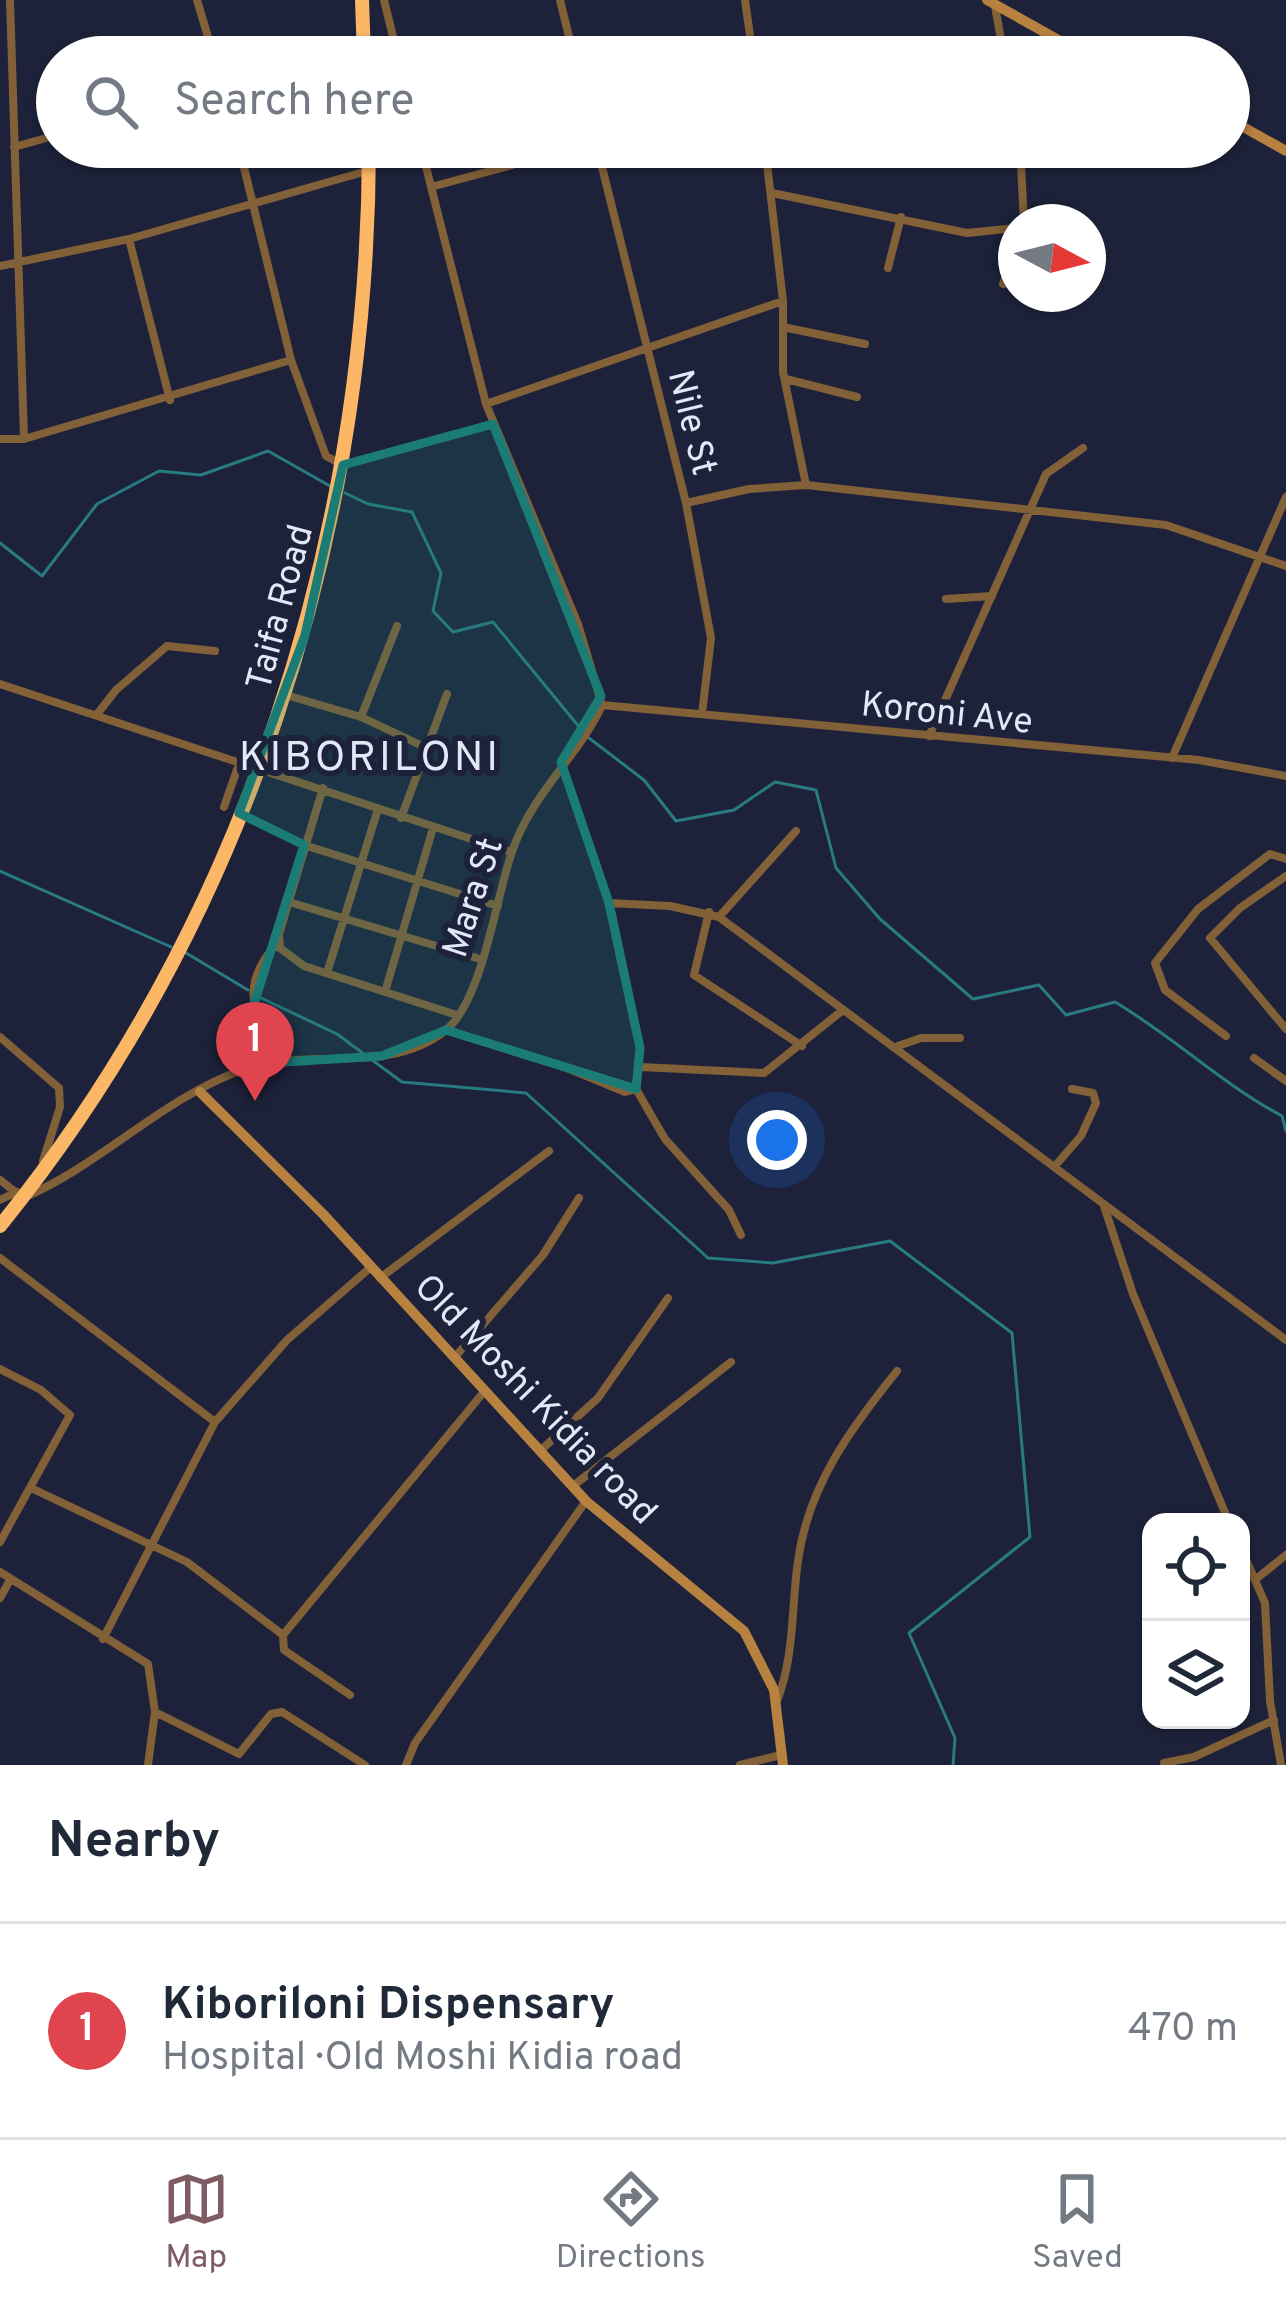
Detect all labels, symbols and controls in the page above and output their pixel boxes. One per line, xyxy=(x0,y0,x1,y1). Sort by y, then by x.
search box xyxy=(36,36,1250,168)
icon: search xyxy=(78,69,144,135)
text: Search here xyxy=(174,74,414,131)
north arrow xyxy=(998,204,1106,312)
street label: Nile St xyxy=(655,366,725,480)
street label: Taifa Road xyxy=(238,520,326,696)
street label: Koroni Ave xyxy=(858,683,1035,747)
district label: KIBORILONI xyxy=(239,733,501,786)
street label: Mara St xyxy=(434,833,516,964)
pin: 1 xyxy=(216,1002,294,1101)
your location xyxy=(747,1110,807,1170)
street label: Old Moshi Kidia road xyxy=(403,1266,666,1536)
map controls xyxy=(1142,1513,1250,1729)
button: locate xyxy=(1142,1513,1250,1621)
button: layers xyxy=(1142,1621,1250,1729)
text: Nearby xyxy=(48,1811,220,1876)
text: Kiboriloni Dispensary xyxy=(162,1978,615,2035)
text: 1 xyxy=(79,2006,95,2055)
text: 470 m xyxy=(1128,2006,1238,2055)
text: Hospital · Old Moshi Kidia road xyxy=(162,2035,683,2084)
tab: Map xyxy=(163,2166,229,2280)
tab: Directions xyxy=(556,2166,706,2280)
tab: Saved xyxy=(1032,2166,1123,2280)

